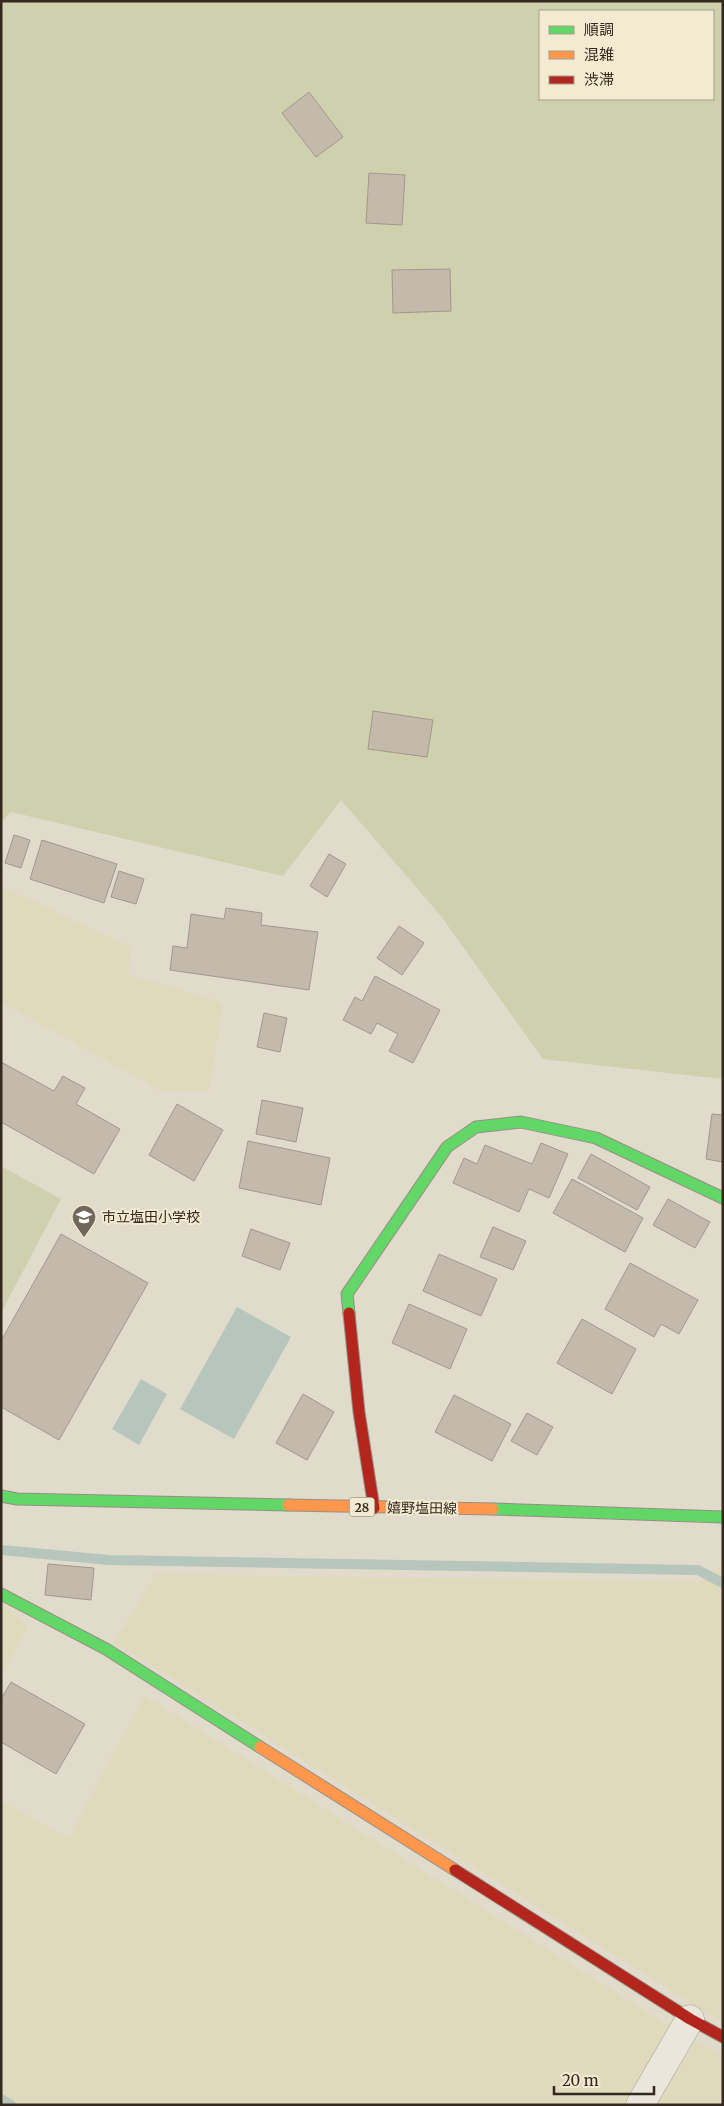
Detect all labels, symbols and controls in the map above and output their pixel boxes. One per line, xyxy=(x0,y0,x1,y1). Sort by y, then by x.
legend xyxy=(539,10,714,100)
text: 順調 xyxy=(584,20,614,39)
text: 混雑 xyxy=(584,45,614,64)
text: 渋滞 xyxy=(584,70,614,89)
school or university icon: 市立塩田小学校 xyxy=(71,1204,97,1238)
place label: 市立塩田小学校 xyxy=(102,1208,200,1226)
road number: 28 xyxy=(350,1498,374,1516)
street label: 嬉野塩田線 xyxy=(387,1498,457,1518)
scale bar xyxy=(554,2064,654,2096)
text: 20 m xyxy=(562,2071,599,2090)

